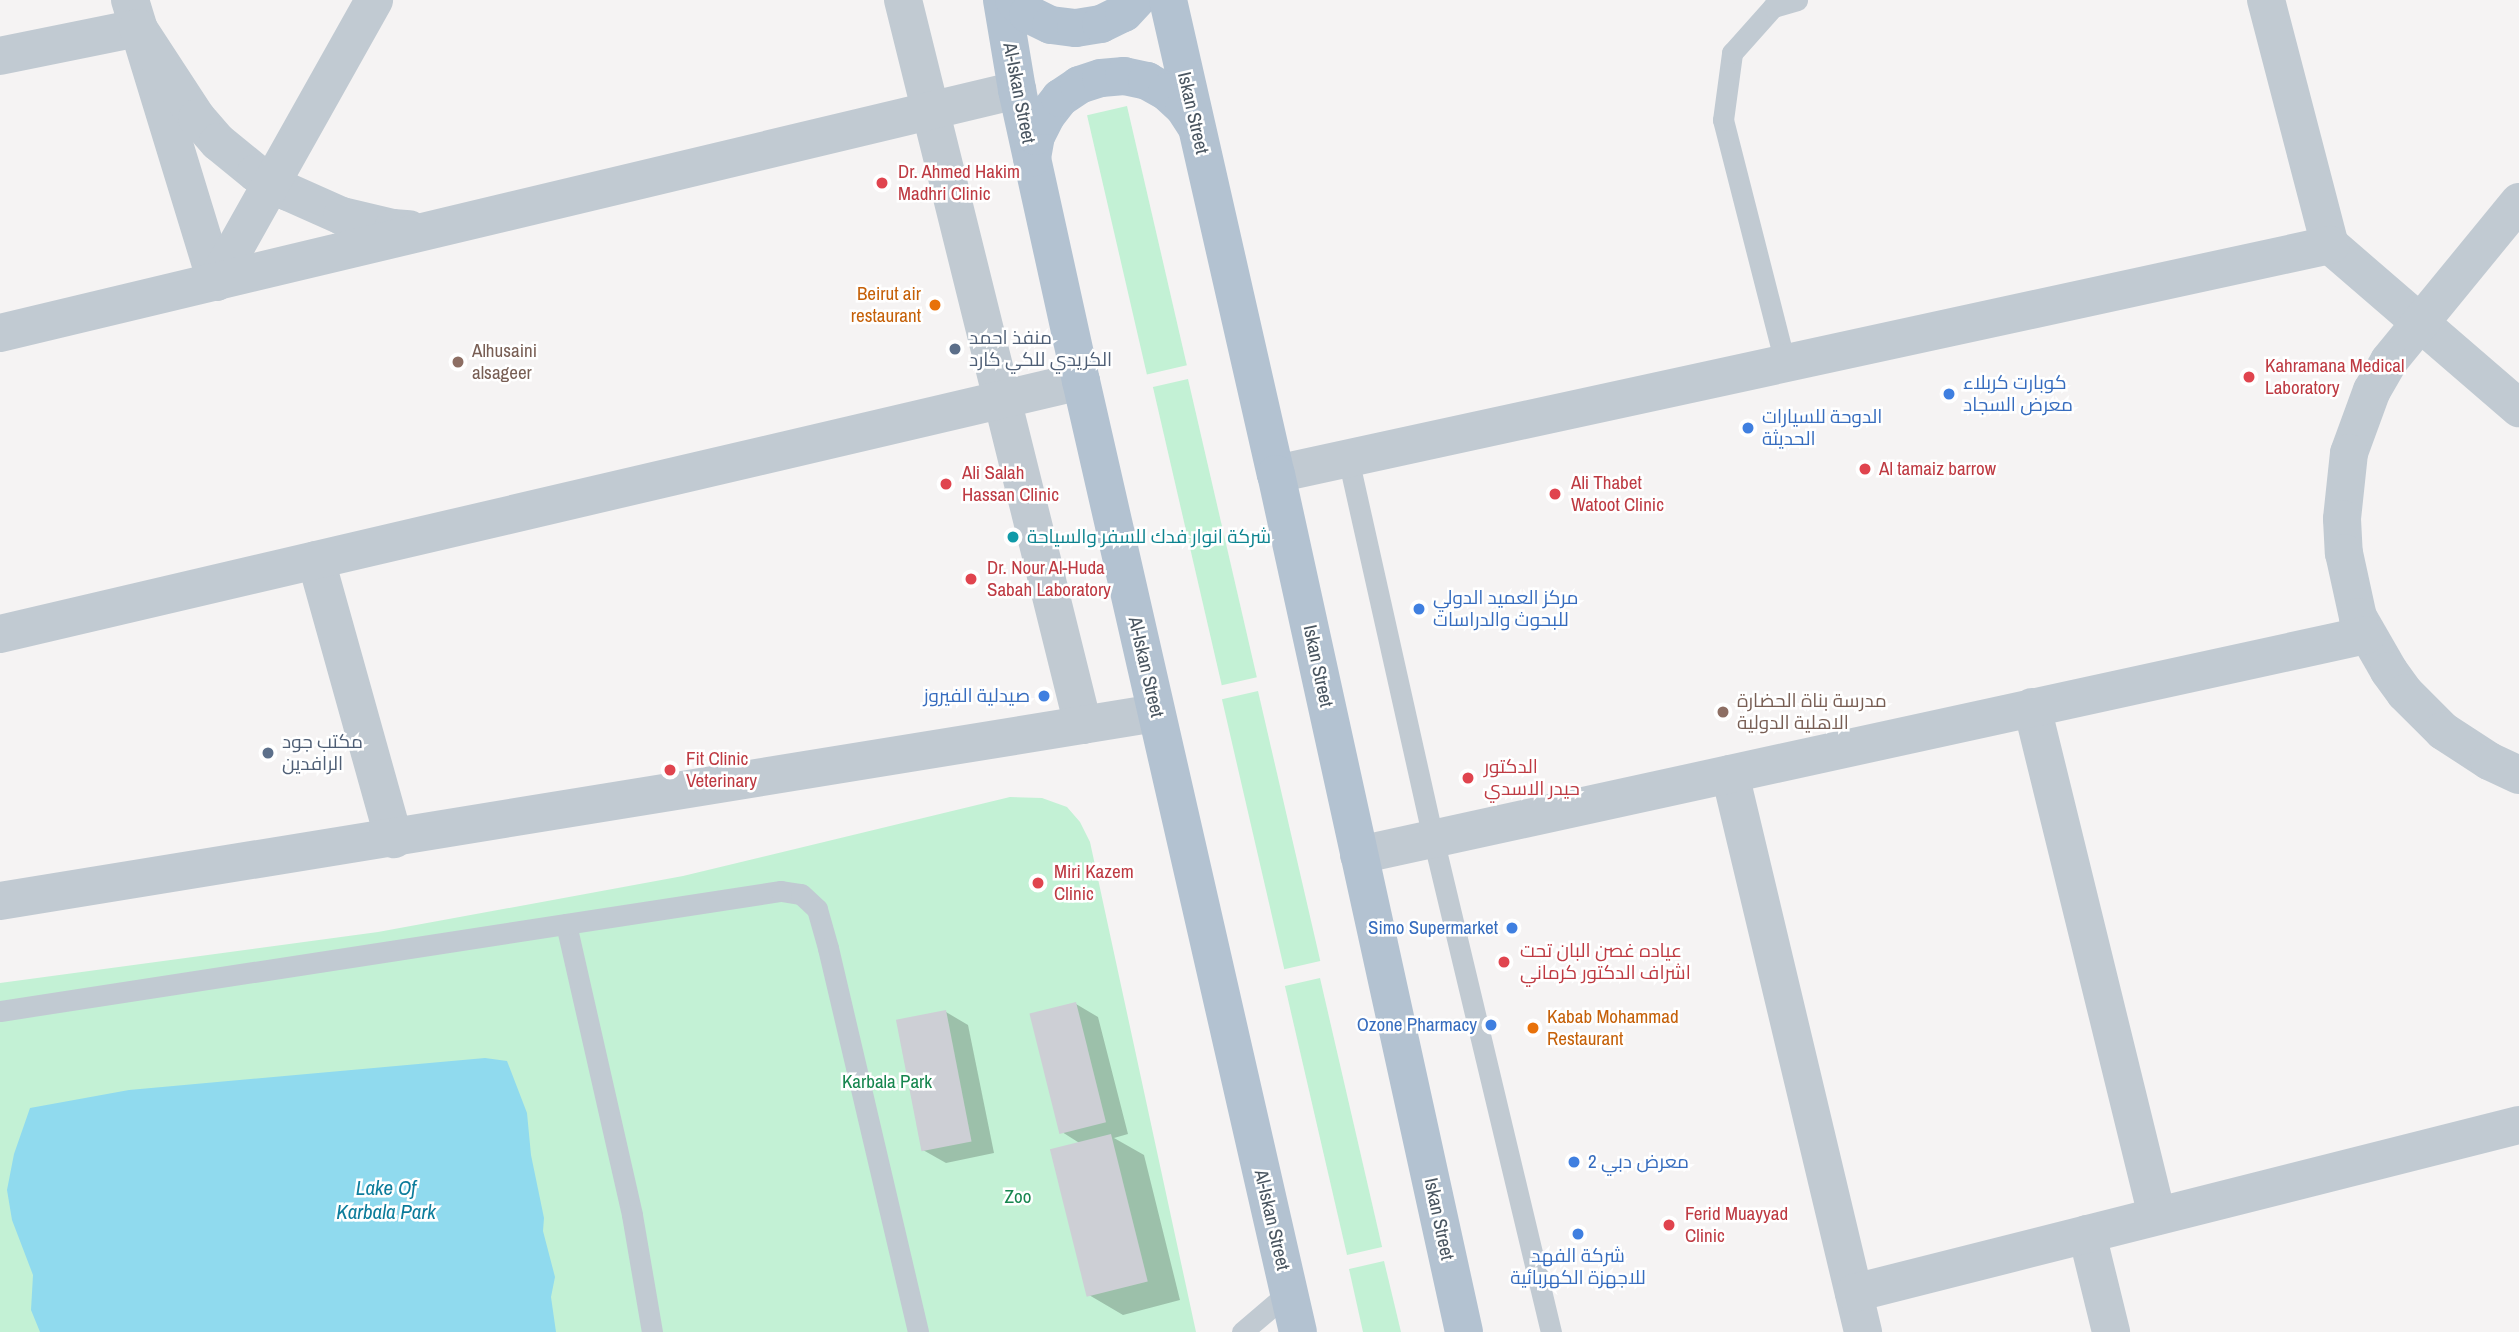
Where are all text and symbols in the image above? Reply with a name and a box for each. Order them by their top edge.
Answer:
street label: Al-Iskan Street [998,41,1040,145]
street label: Iskan Street [1173,70,1213,156]
place label: Dr. Ahmed Hakim Madhri Clinic [898,161,1021,205]
marker: Dr. Ahmed Hakim Madhri Clinic [872,173,892,193]
place label: Beirut air restaurant [851,283,921,327]
marker: Beirut air restaurant [927,297,943,313]
place label: منفذ احمد الكريدي للكي كارد [969,327,1112,371]
place label: Alhusaini alsageer [472,340,537,384]
marker: منفذ احمد الكريدي للكي كارد [947,341,963,357]
marker: Alhusaini alsageer [450,354,466,370]
place label: Kahramana Medical Laboratory [2265,355,2404,399]
marker: Kahramana Medical Laboratory [2239,367,2259,387]
place label: كوبارت كربلاء معرض السجاد [1963,372,2073,416]
marker: كوبارت كربلاء معرض السجاد [1941,386,1957,402]
place label: الدوحة للسيارات الحديثة [1762,406,1882,450]
marker: الدوحة للسيارات الحديثة [1740,420,1756,436]
place label: Al tamaiz barrow [1879,458,1996,480]
marker: Al tamaiz barrow [1857,461,1873,477]
place label: Ali Salah Hassan Clinic [962,462,1059,506]
place label: Ali Thabet Watoot Clinic [1571,472,1664,516]
marker: Ali Salah Hassan Clinic [936,474,956,494]
marker: Ali Thabet Watoot Clinic [1545,484,1565,504]
place label: شركة انوار فدك للسفر والسياحة [1027,526,1271,548]
marker: شركة انوار فدك للسفر والسياحة [1005,529,1021,545]
place label: Dr. Nour Al-Huda Sabah Laboratory [987,557,1111,601]
marker: Dr. Nour Al-Huda Sabah Laboratory [961,569,981,589]
place label: مركز العميد الدولي للبحوث والدراسات [1433,587,1578,631]
marker: مركز العميد الدولي للبحوث والدراسات [1411,601,1427,617]
street label: Al-Iskan Street [1123,615,1169,719]
street label: Iskan Street [1298,623,1338,709]
place label: صيدلية الفيروز [923,685,1030,707]
marker: صيدلية الفيروز [1036,688,1052,704]
place label: مدرسة بناة الحضارة الاهلية الدولية [1737,690,1887,734]
marker: مدرسة بناة الحضارة الاهلية الدولية [1715,704,1731,720]
place label: مكتب جود الرافدين [282,731,363,775]
marker: مكتب جود الرافدين [260,745,276,761]
place label: Fit Clinic Veterinary [686,748,757,792]
place label: الدكتور حيدر الاسدي [1484,756,1580,800]
marker: Fit Clinic Veterinary [660,760,680,780]
marker: الدكتور حيدر الاسدي [1458,768,1478,788]
place label: Miri Kazem Clinic [1054,861,1134,905]
marker: Miri Kazem Clinic [1028,873,1048,893]
place label: Simo Supermarket [1368,917,1498,939]
marker: Simo Supermarket [1504,920,1520,936]
place label: عياده غصن البان تحت اشراف الدكتور كرماني [1520,940,1691,984]
marker: عياده غصن البان تحت اشراف الدكتور كرماني [1494,952,1514,972]
place label: Kabab Mohammad Restaurant [1547,1006,1679,1050]
place label: Ozone Pharmacy [1357,1014,1477,1036]
marker: Ozone Pharmacy [1483,1017,1499,1033]
marker: Kabab Mohammad Restaurant [1525,1020,1541,1036]
park label: Karbala Park [842,1071,932,1093]
place label: معرض دبي 2 [1588,1151,1689,1173]
marker: معرض دبي 2 [1566,1154,1582,1170]
street label: Al-Iskan Street [1249,1168,1295,1272]
water label: Lake Of Karbala Park [336,1175,436,1225]
street label: Iskan Street [1419,1176,1459,1262]
park label: Zoo [1005,1186,1031,1208]
place label: Ferid Muayyad Clinic [1685,1203,1788,1247]
marker: Ferid Muayyad Clinic [1659,1215,1679,1235]
marker: شركة الفهد للاجهزة الكهربائية [1570,1226,1586,1242]
place label: شركة الفهد للاجهزة الكهربائية [1510,1245,1646,1289]

